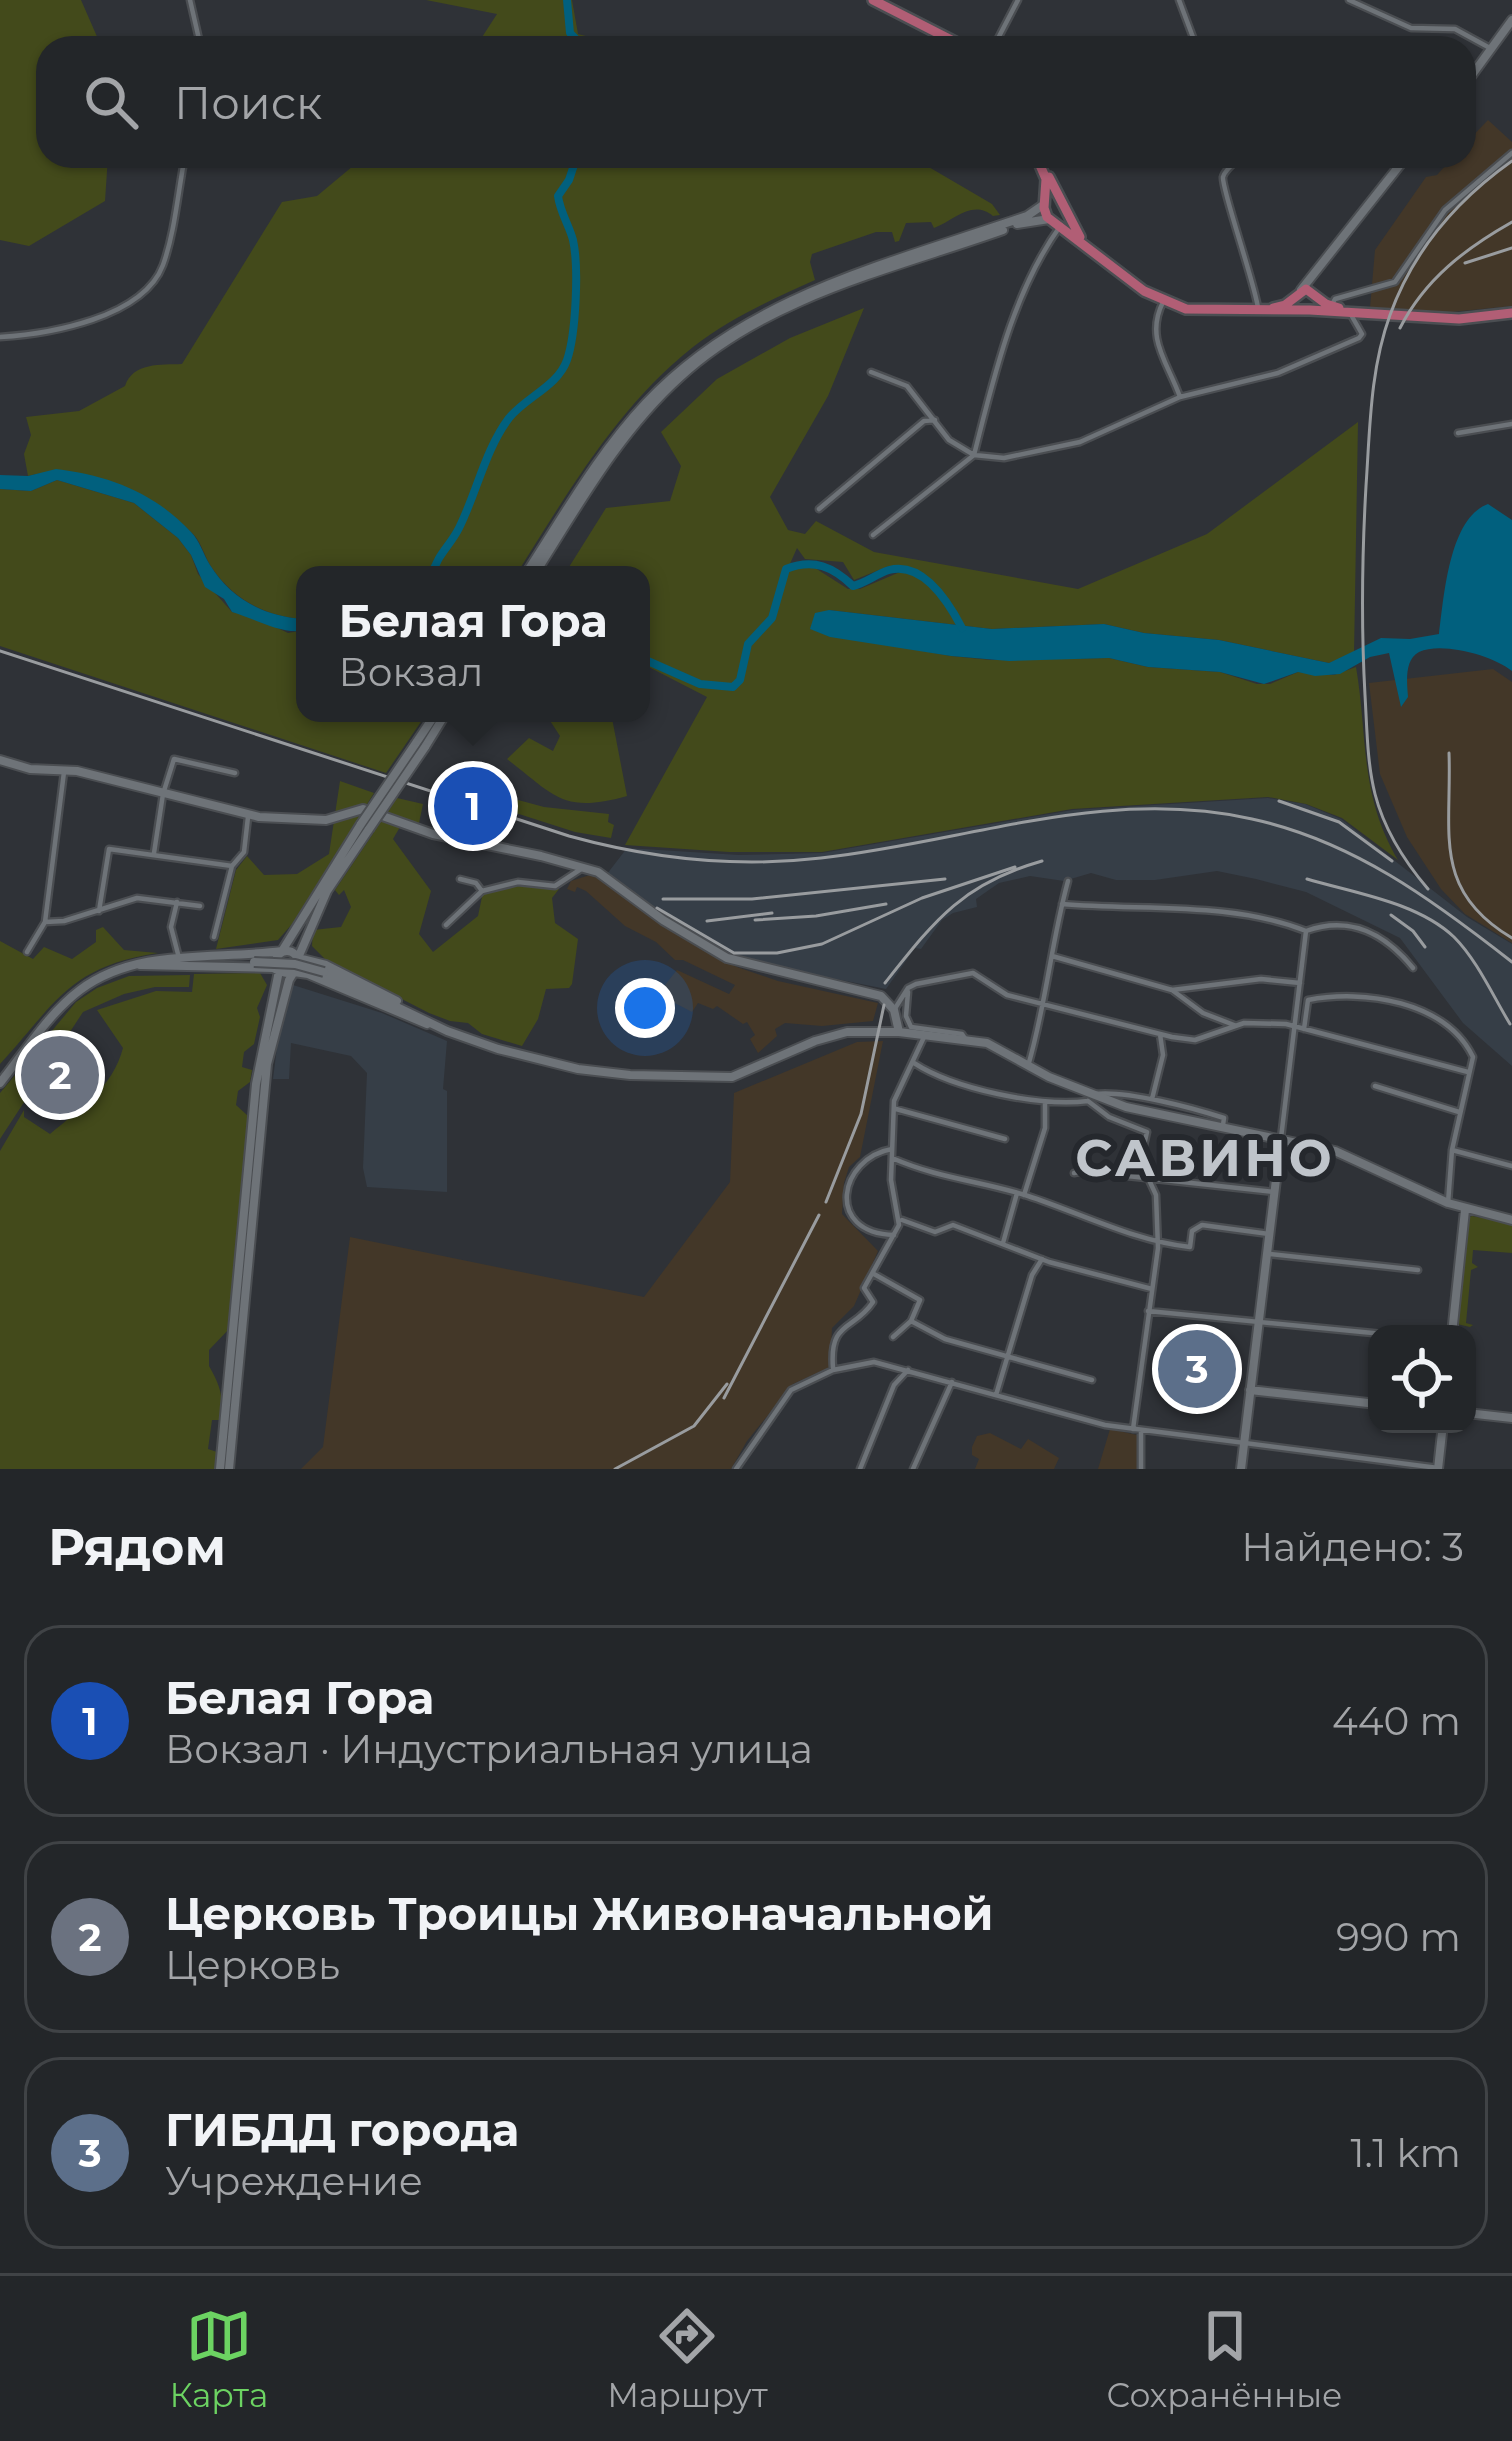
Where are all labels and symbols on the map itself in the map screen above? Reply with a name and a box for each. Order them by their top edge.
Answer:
pin: 1 [434,761,512,851]
your location [615,978,675,1038]
pin: 2 [21,1030,99,1120]
district label: САВИНО [1075,1127,1335,1189]
pin: 3 [1158,1324,1236,1414]

